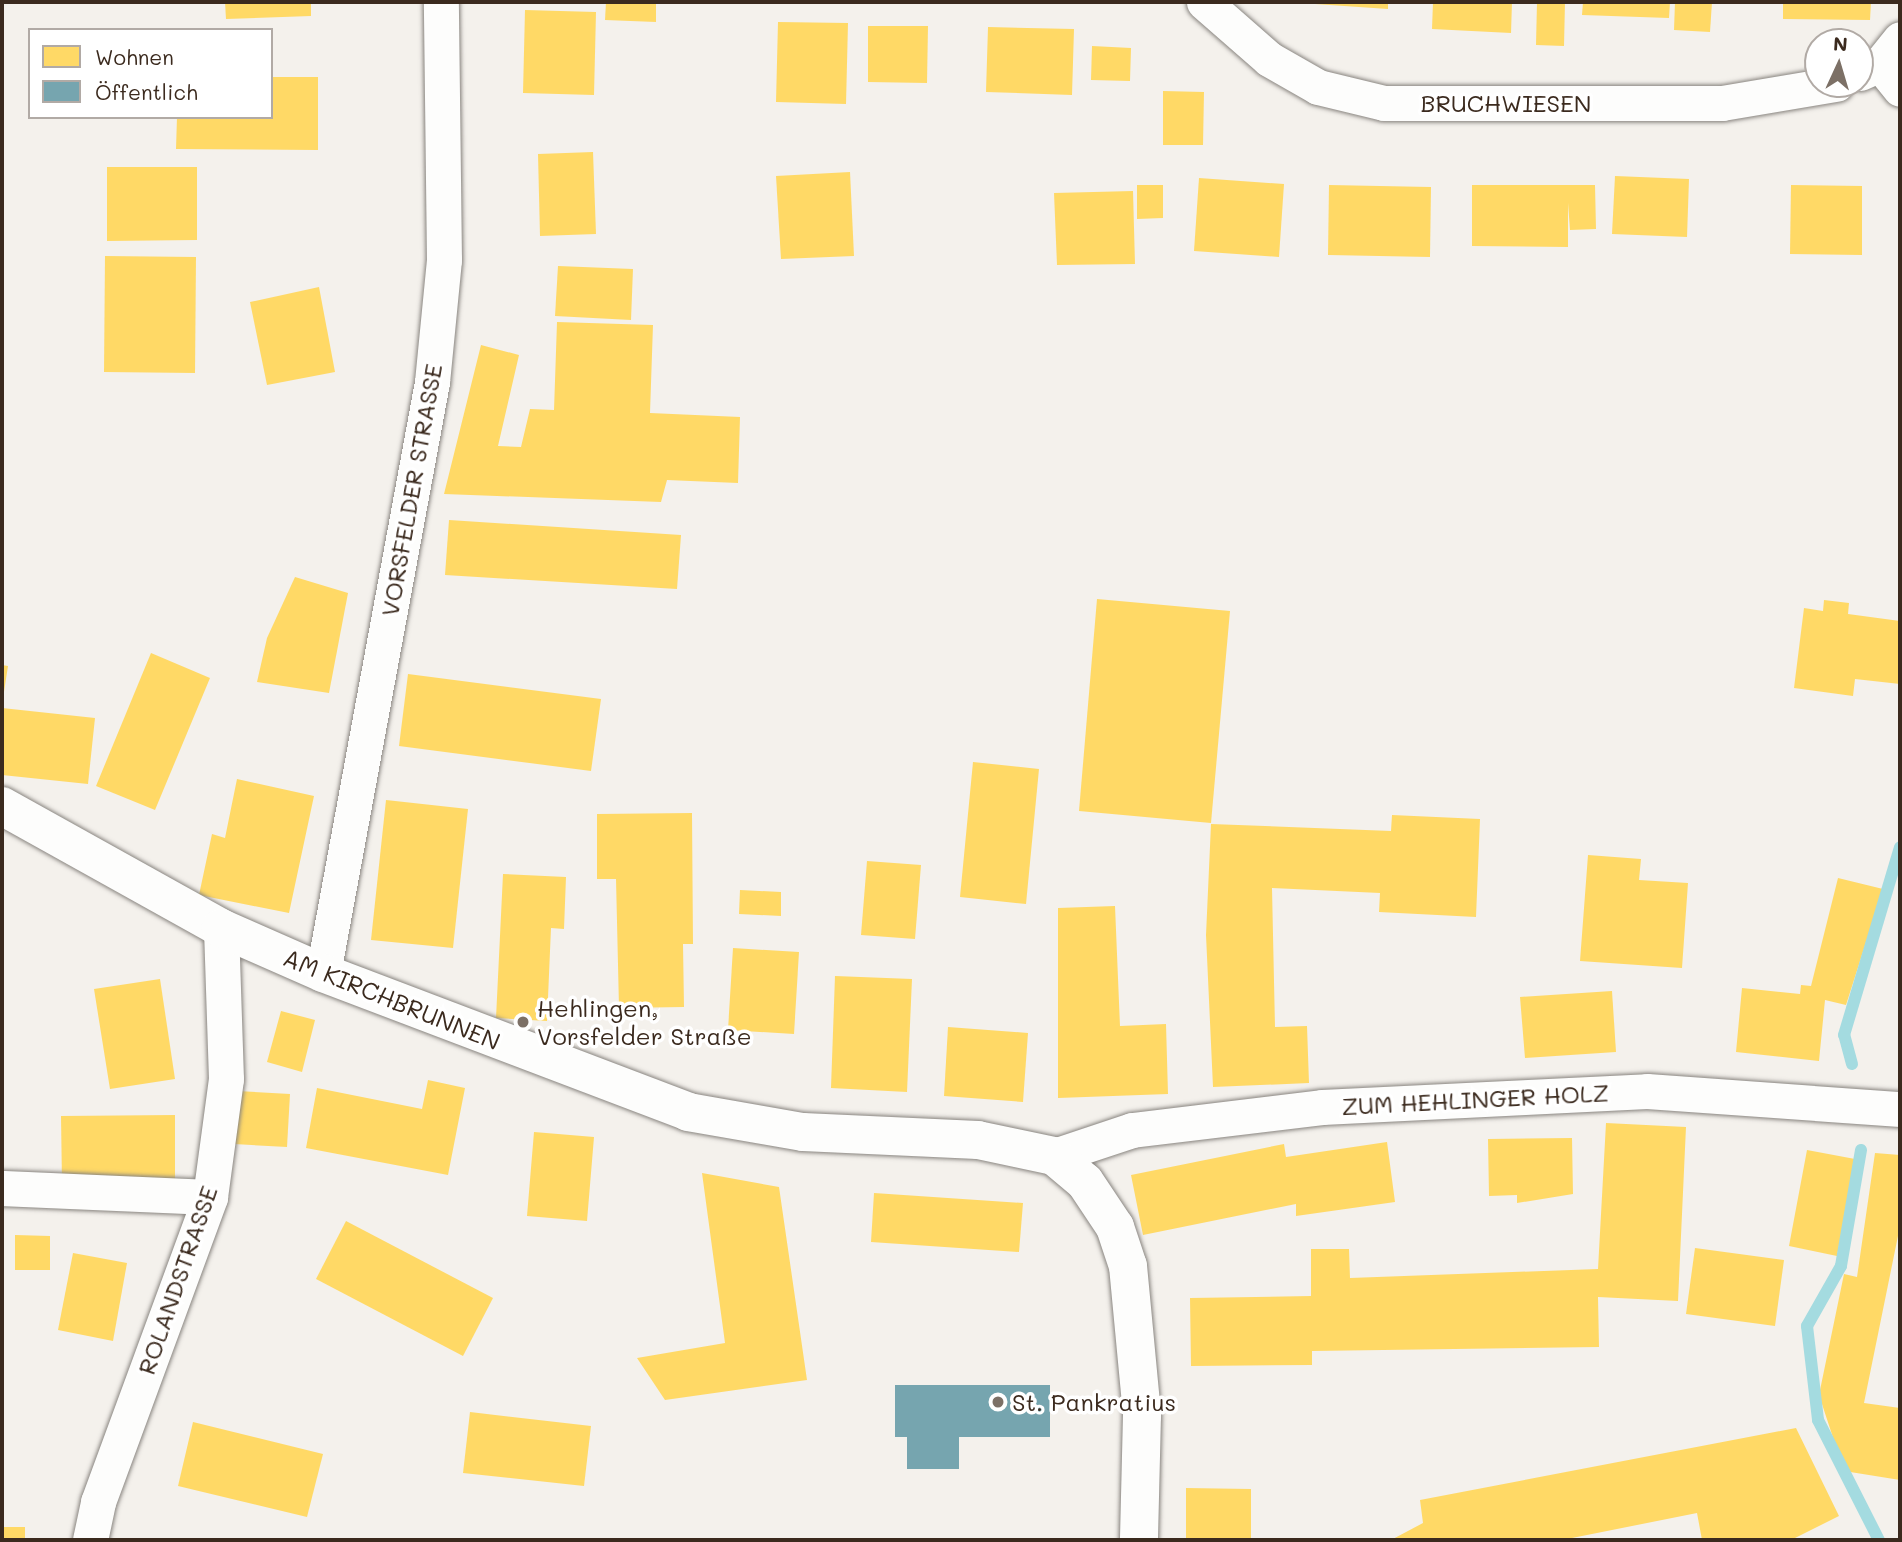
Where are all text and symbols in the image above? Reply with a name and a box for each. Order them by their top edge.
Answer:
legend [28,28,273,119]
north arrow [1804,28,1874,98]
text: N [1832,31,1848,57]
text: Wohnen [95,43,174,70]
text: Öffentlich [95,78,198,105]
street label: BRUCHWIESEN [1421,89,1591,117]
street label: VORSFELDER STRASSE [375,361,447,619]
street label: AM KIRCHBRUNNEN [279,942,505,1056]
place label: Hehlingen, Vorsfelder Straße [537,994,752,1050]
marker: Hehlingen, Vorsfelder Straße [515,1014,531,1030]
street label: ZUM HEHLINGER HOLZ [1341,1078,1609,1120]
street label: ROLANDSTRASSE [131,1182,223,1378]
place label: St. Pankratius [1012,1388,1176,1416]
marker: St. Pankratius [990,1394,1006,1410]

